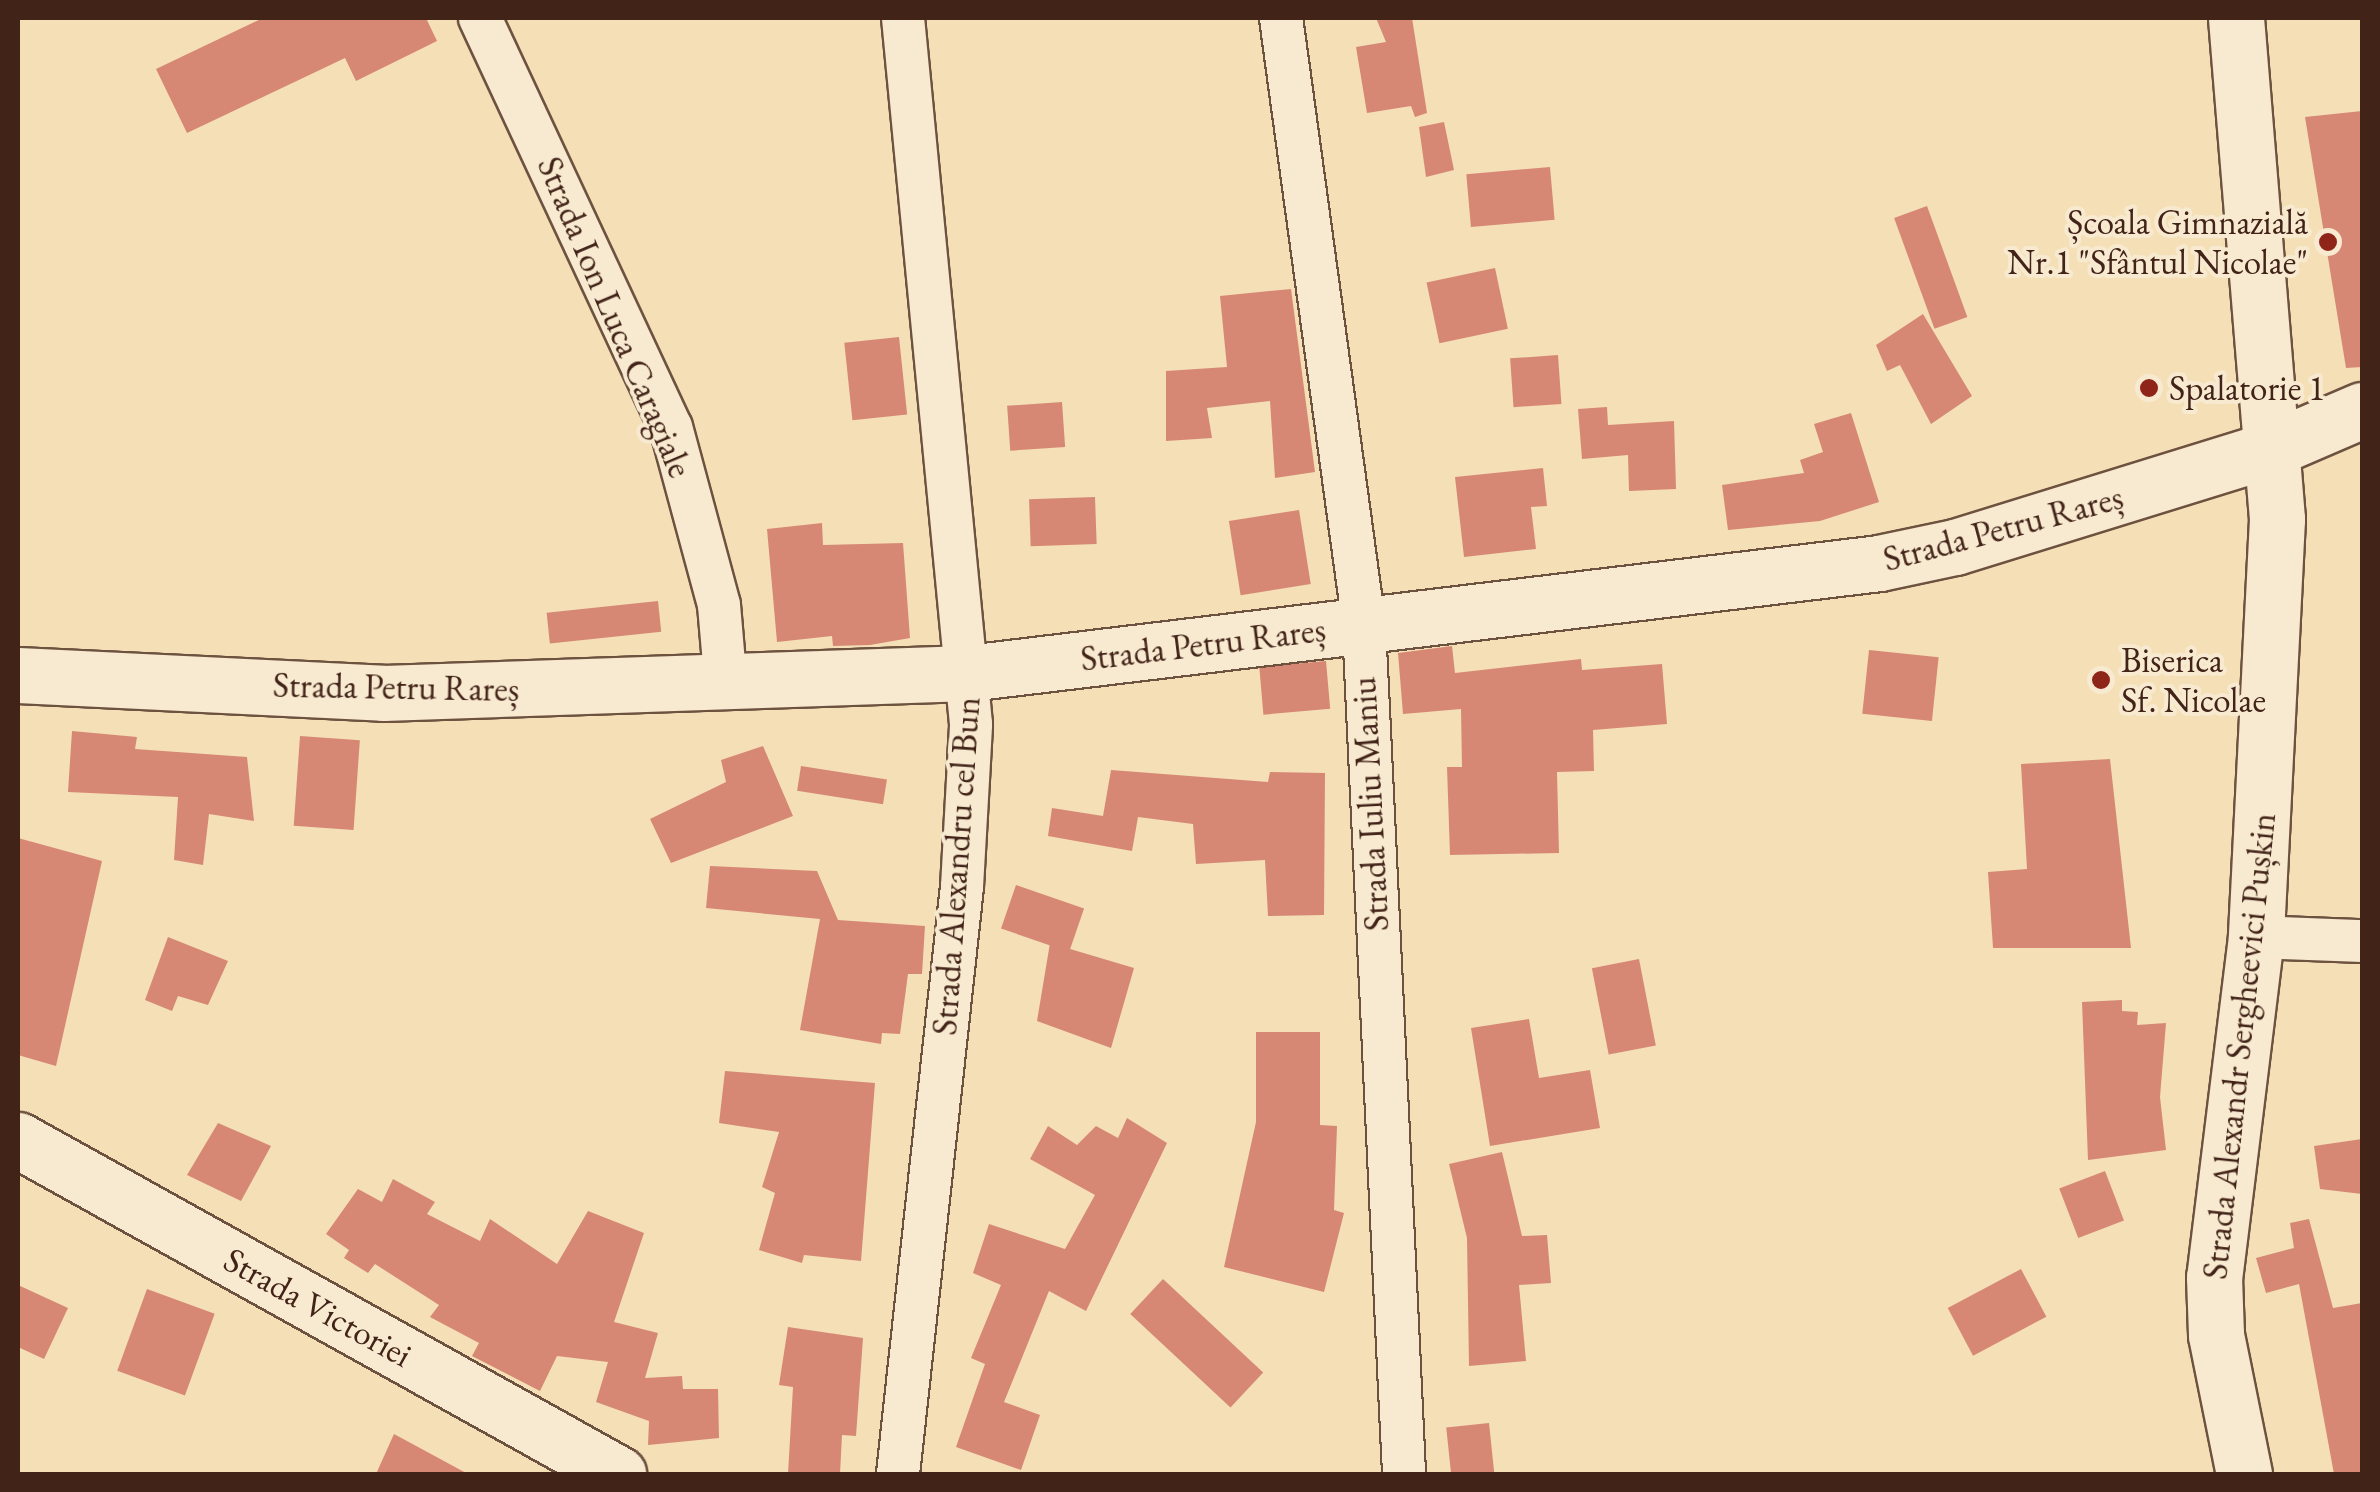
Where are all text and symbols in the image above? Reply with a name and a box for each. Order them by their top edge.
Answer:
street label: Strada Ion Luca Caragiale [528,150,702,484]
place label: Școala Gimnazială Nr.1 "Sfântul Nicolae" [2007,201,2308,283]
marker: Școala Gimnazială Nr.1 "Sfântul Nicolae" [2317,231,2339,253]
place label: Spalatorie 1 [2169,367,2325,409]
marker: Spalatorie 1 [2138,377,2160,399]
street label: Strada Petru Rareș [1879,476,2127,580]
street label: Strada Petru Rareș [1078,608,1328,680]
place label: Biserica Sf. Nicolae [2121,639,2266,721]
street label: Strada Petru Rareș [272,664,520,710]
marker: Biserica Sf. Nicolae [2090,669,2112,691]
street label: Strada Iuliu Maniu [1342,676,1398,932]
street label: Strada Alexandru cel Bun [923,695,989,1037]
street label: Strada Alexandr Sergheevici Pușkin [2194,811,2284,1281]
street label: Strada Victoriei [217,1238,419,1376]

